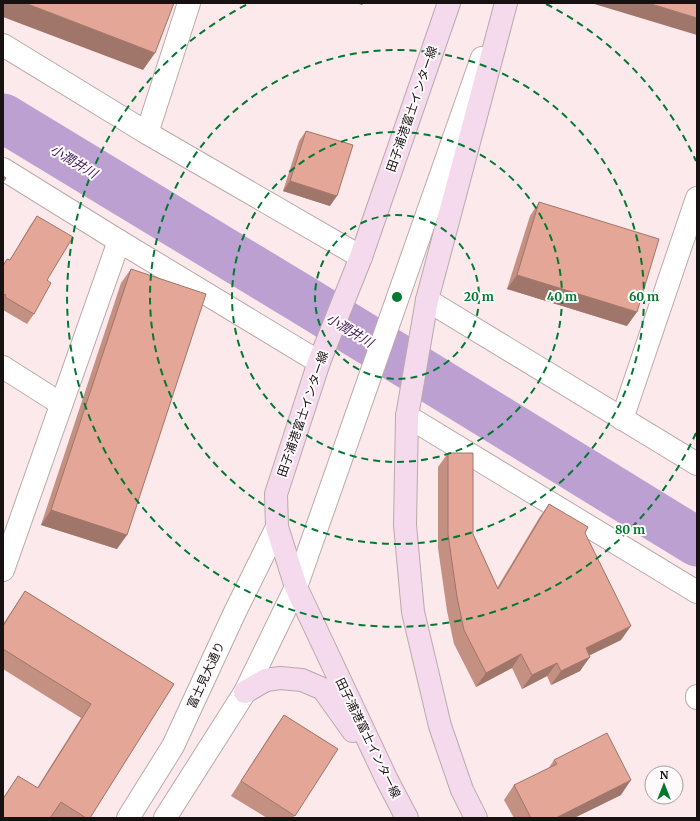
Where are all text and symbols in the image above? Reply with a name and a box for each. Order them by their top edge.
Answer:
street label: 田子浦港富士インター線 [383,44,440,174]
water label: 小潤井川 [47,141,102,183]
text: 20 m [464,289,494,304]
text: 40 m [547,289,577,304]
text: 60 m [629,289,659,304]
centre of rings [390,290,404,304]
water label: 小潤井川 [323,310,378,352]
street label: 田子浦港富士インター線 [274,349,331,479]
text: 80 m [615,522,645,537]
street label: 富士見大通り [184,639,228,711]
street label: 田子浦港富士インター線 [333,675,404,800]
north arrow [644,765,684,805]
text: N [660,768,669,782]

